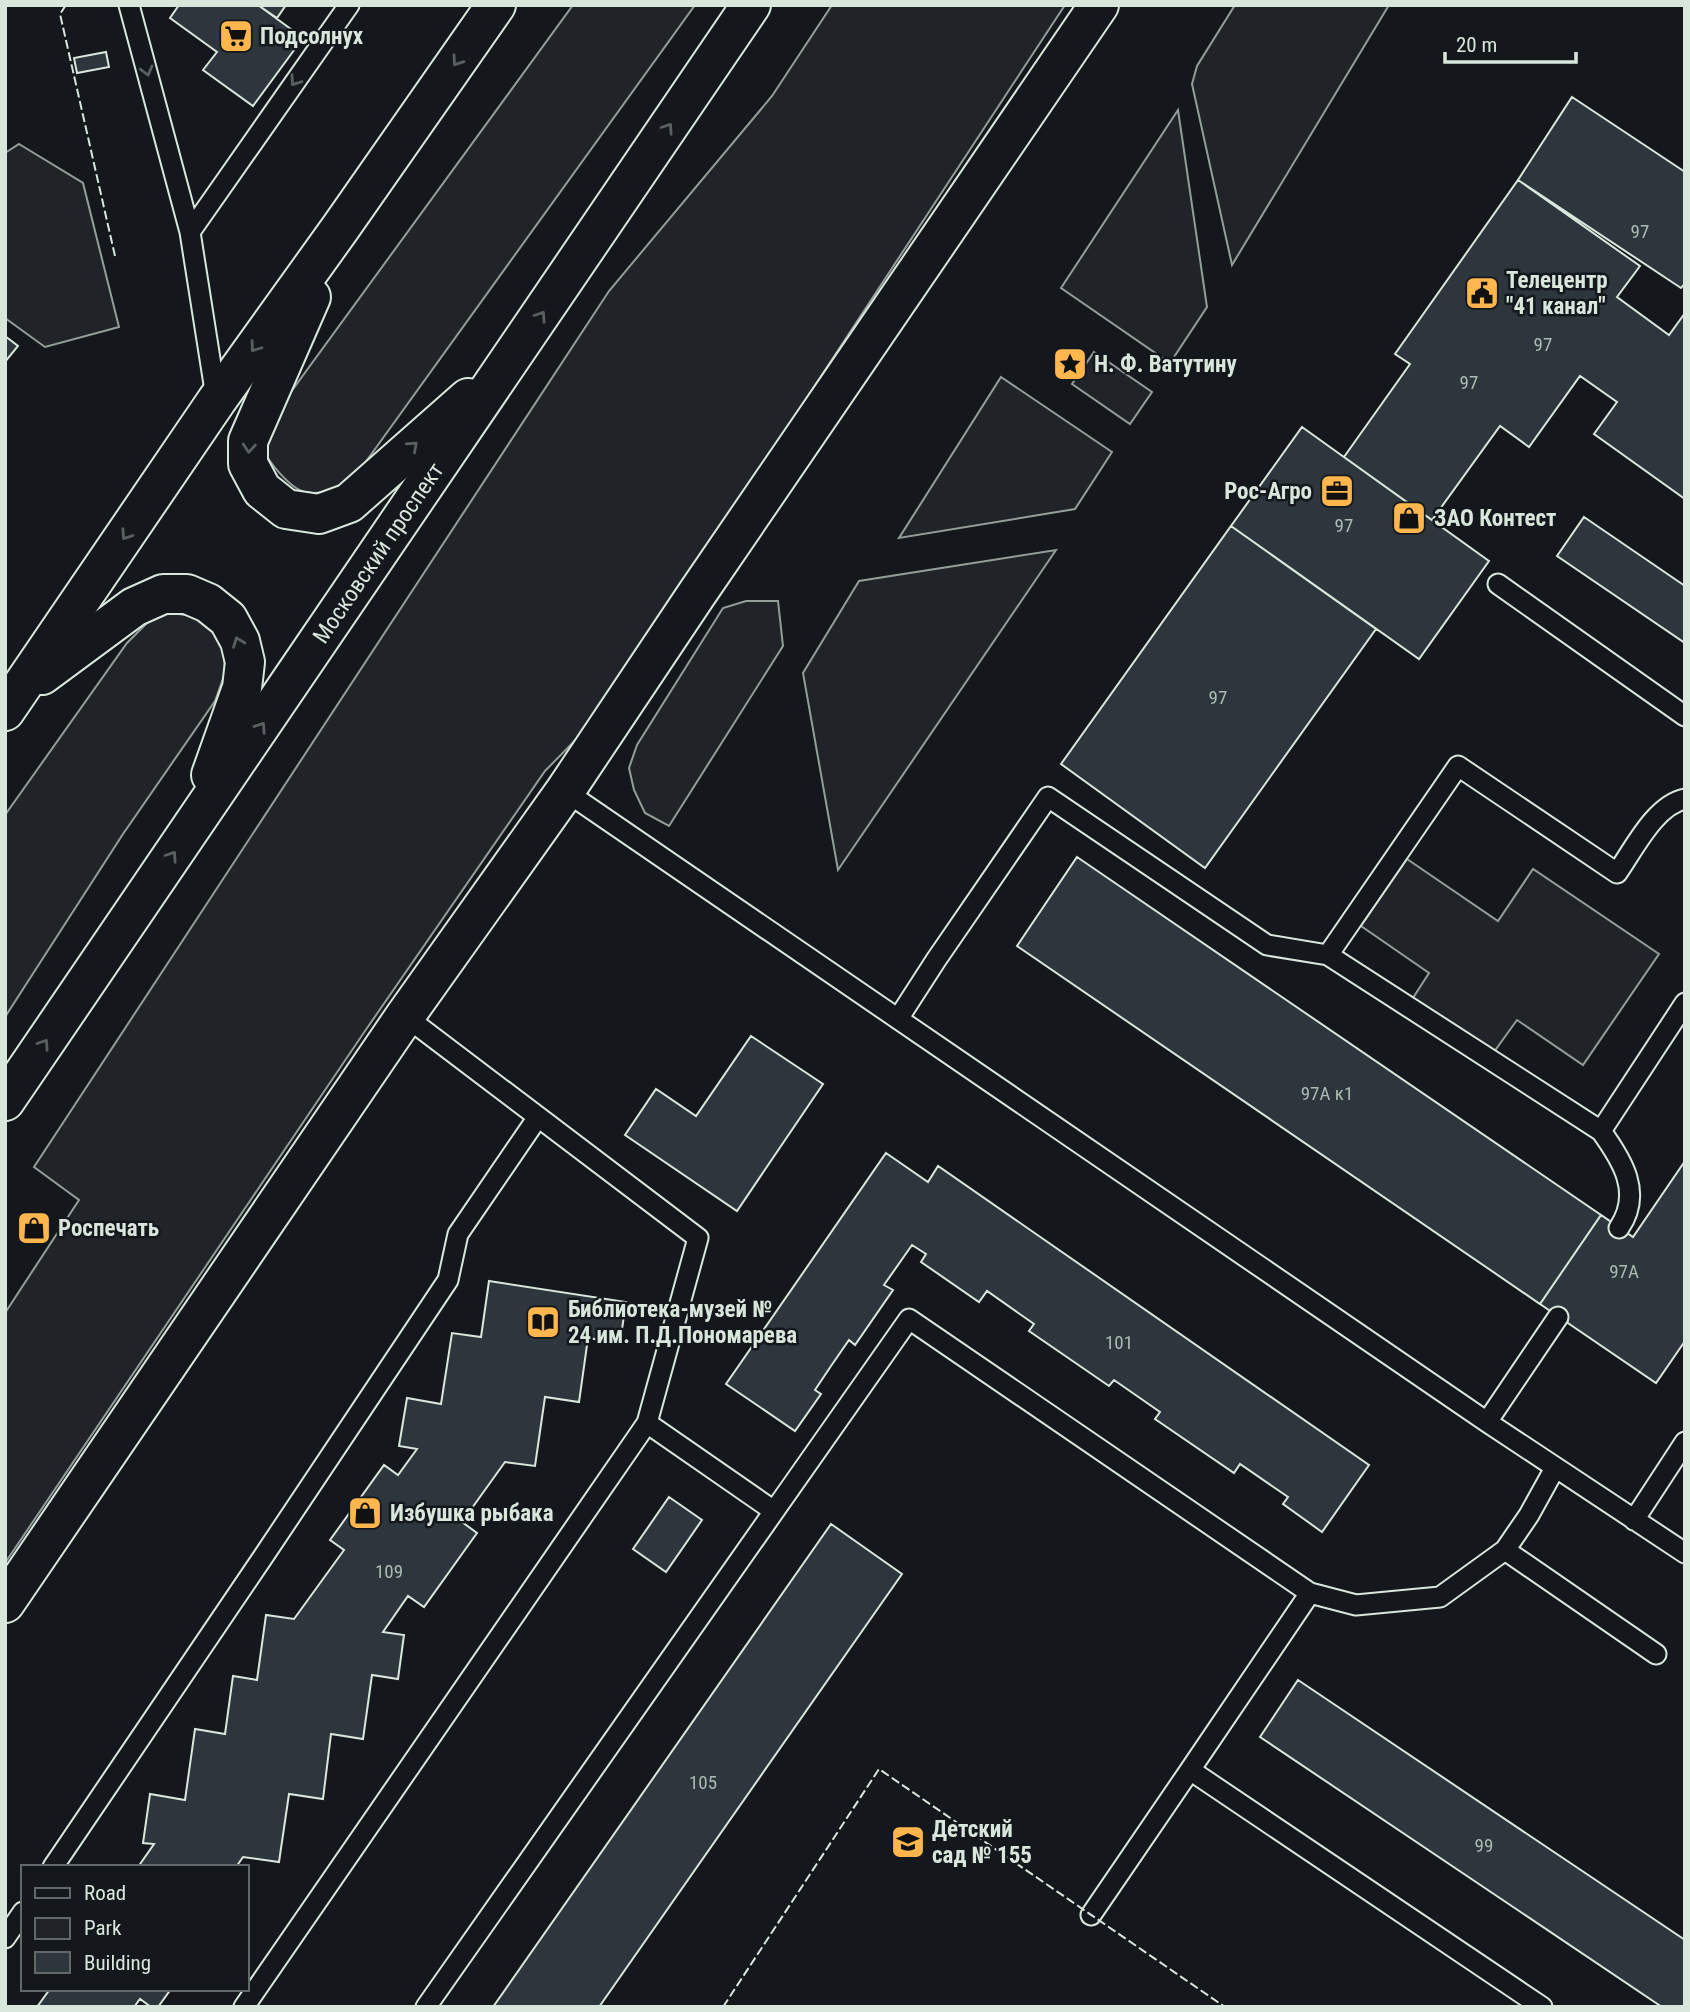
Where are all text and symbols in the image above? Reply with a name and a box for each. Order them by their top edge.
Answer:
supermarket icon: Подсолнух [217,17,255,55]
scale bar [1445,21,1576,65]
place label: Подсолнух [260,23,364,50]
text: 20 m [1456,33,1497,57]
one-way arrow [452,53,465,66]
one-way arrow [139,65,153,77]
one-way arrow [291,73,303,86]
one-way arrow [660,123,672,136]
house number: 97 [1631,220,1649,243]
place label: Телецентр "41 канал" [1506,267,1608,320]
public building icon: Телецентр "41 канал" [1463,274,1501,312]
one-way arrow [533,311,545,324]
house number: 97 [1534,333,1552,356]
one-way arrow [251,339,263,352]
place icon: Н. Ф. Ватутину [1051,345,1089,383]
place label: Н. Ф. Ватутину [1094,351,1237,378]
house number: 97 [1460,371,1478,394]
one-way arrow [242,442,257,454]
one-way arrow [405,442,418,454]
street label: Московский проспект [307,457,449,648]
office icon: Рос-Агро [1318,472,1356,510]
place label: Рос-Агро [1224,478,1312,505]
shop icon: ЗАО Контест [1390,499,1428,537]
place label: ЗАО Контест [1434,505,1556,532]
house number: 97 [1335,514,1353,537]
one-way arrow [121,527,134,540]
one-way arrow [233,637,247,649]
house number: 97 [1209,686,1227,709]
one-way arrow [252,722,265,735]
one-way arrow [164,851,176,864]
one-way arrow [36,1039,48,1052]
house number: 97А к1 [1301,1082,1353,1105]
shop icon: Роспечать [15,1209,53,1247]
place label: Роспечать [58,1215,159,1242]
house number: 97А [1609,1260,1639,1283]
place label: Библиотека-музей № 24 им. П.Д.Пономарева [568,1296,797,1349]
library icon: Библиотека-музей № 24 им. П.Д.Пономарева [524,1303,562,1341]
house number: 101 [1105,1331,1133,1354]
shop icon: Избушка рыбака [346,1494,384,1532]
place label: Избушка рыбака [390,1500,554,1527]
house number: 109 [375,1560,403,1583]
house number: 105 [689,1771,717,1794]
place label: Детский сад № 155 [932,1816,1032,1869]
school or university icon: Детский сад № 155 [889,1823,927,1861]
house number: 99 [1475,1834,1493,1857]
legend [21,1865,248,1991]
text: Road [84,1881,126,1905]
text: Park [84,1916,122,1940]
text: Building [84,1951,151,1975]

